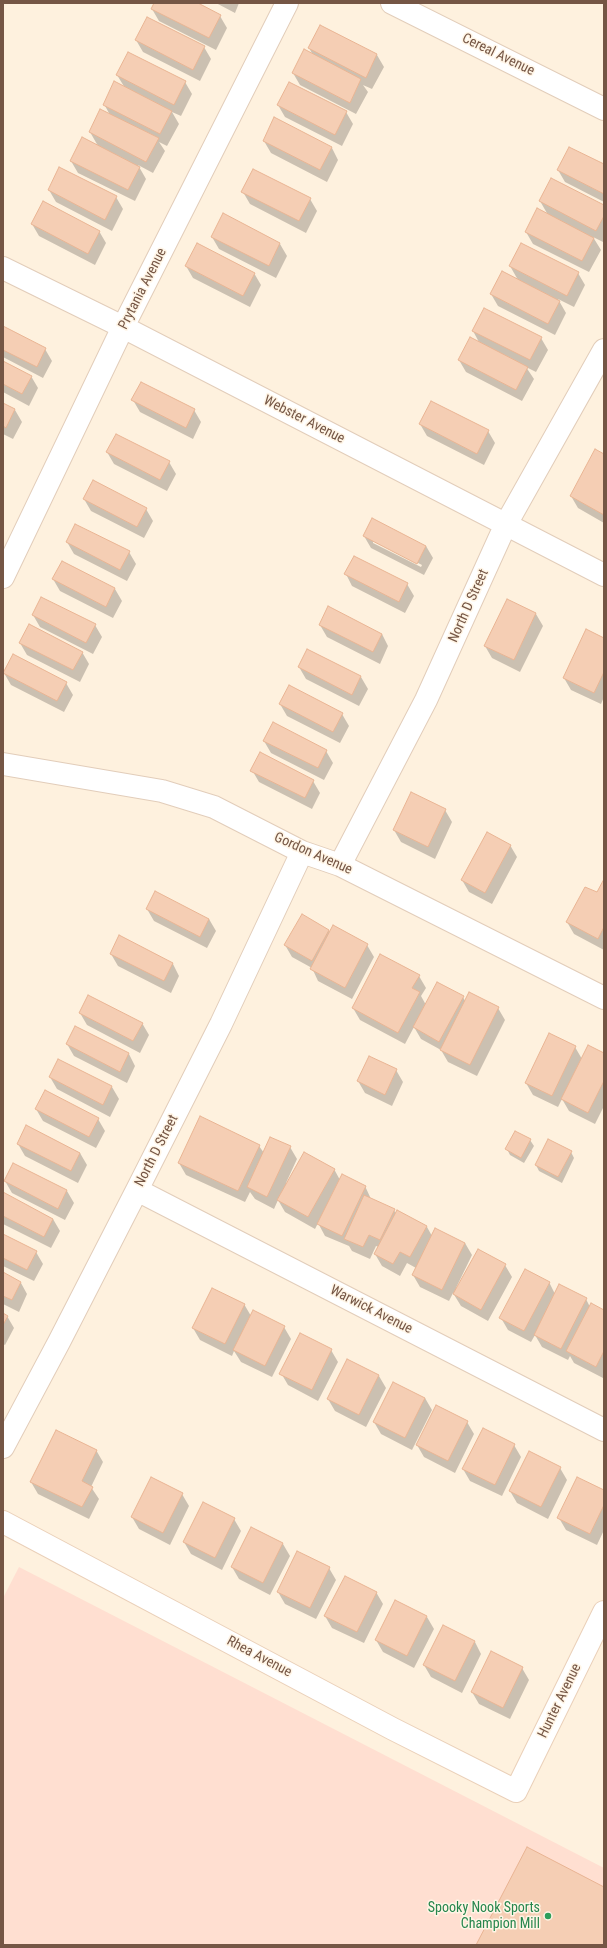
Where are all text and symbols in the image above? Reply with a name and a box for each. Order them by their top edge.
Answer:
street label: Cereal Avenue [459,30,537,80]
street label: Prytania Avenue [115,246,171,332]
street label: Webster Avenue [261,392,347,448]
street label: North D Street [445,567,493,645]
street label: Gordon Avenue [271,829,355,879]
street label: North D Street [132,1112,182,1190]
street label: Warwick Avenue [327,1282,415,1338]
street label: Rhea Avenue [224,1633,294,1681]
street label: Hunter Avenue [535,1661,585,1741]
place label: Spooky Nook Sports Champion Mill [428,1900,540,1932]
marker: Spooky Nook Sports Champion Mill [543,1911,553,1921]

